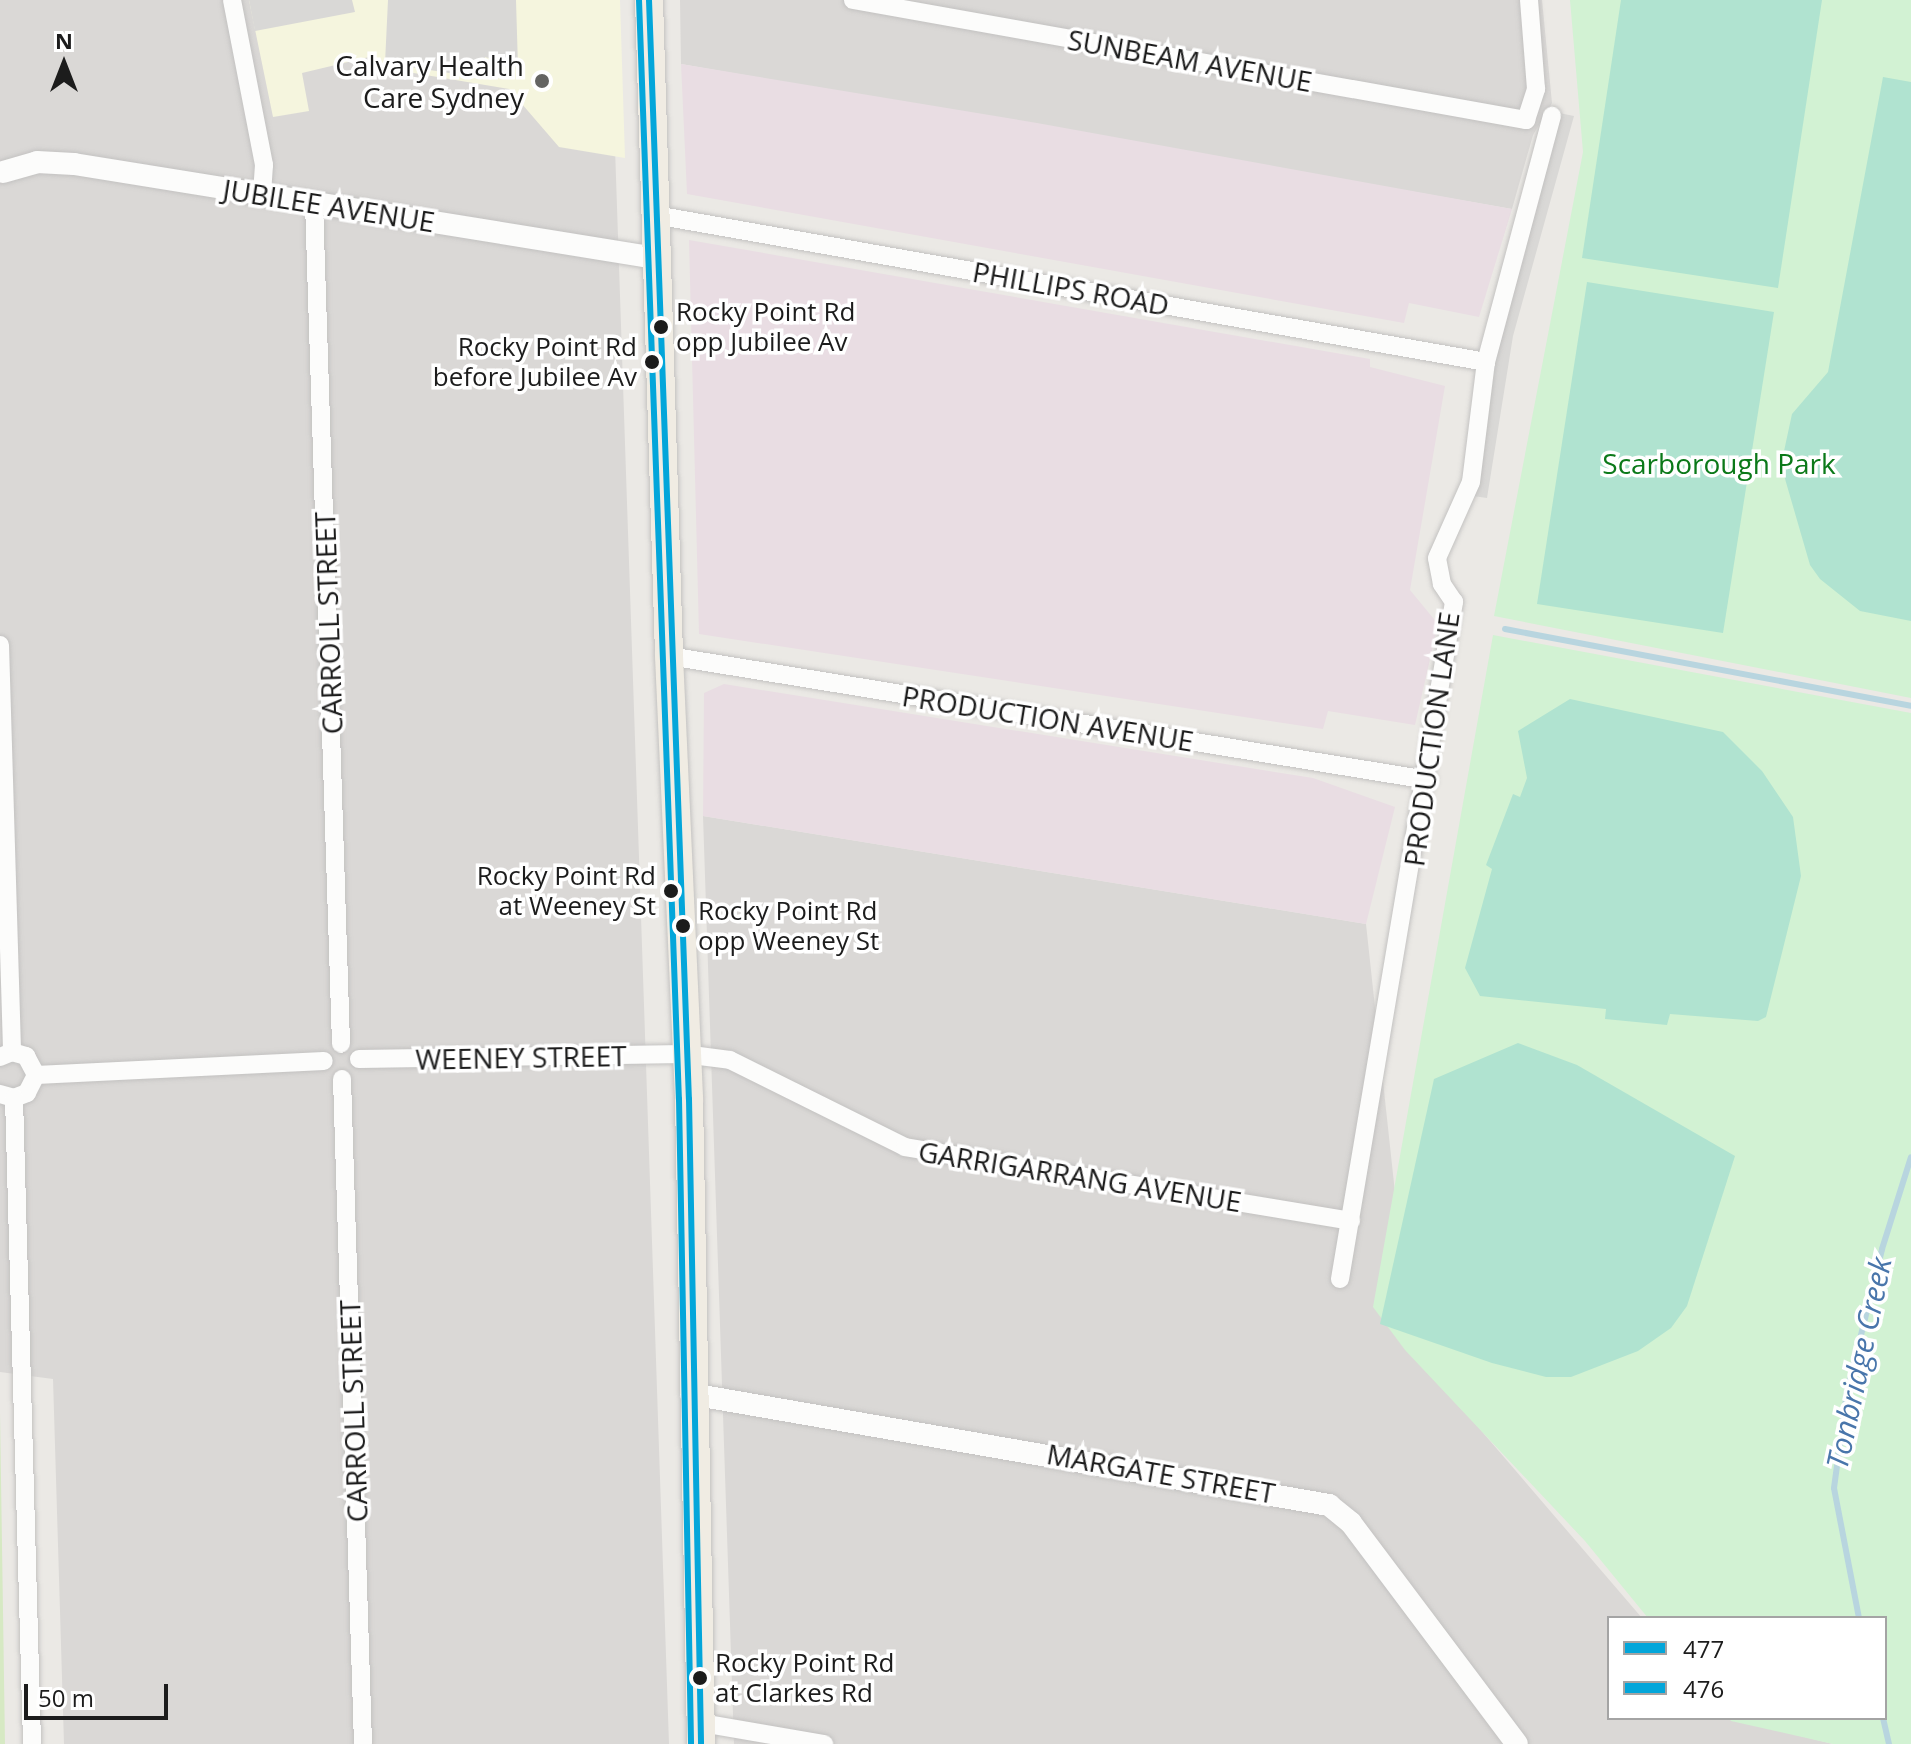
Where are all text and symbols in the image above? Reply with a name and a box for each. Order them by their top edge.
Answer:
street label: SUNBEAM AVENUE [1065,22,1315,98]
north arrow [24,24,104,104]
text: N [55,25,73,55]
place label: Calvary Health Care Sydney [335,48,524,114]
marker: Calvary Health Care Sydney [531,70,553,92]
street label: JUBILEE AVENUE [221,172,437,238]
street label: PHILLIPS ROAD [970,254,1172,322]
place label: Rocky Point Rd opp Jubilee Av [676,296,855,358]
marker: Rocky Point Rd opp Jubilee Av [653,319,669,335]
place label: Rocky Point Rd before Jubilee Av [433,331,637,392]
marker: Rocky Point Rd before Jubilee Av [644,354,660,370]
park label: Scarborough Park [1602,446,1836,480]
street label: CARROLL STREET [307,511,349,735]
street label: PRODUCTION LANE [1397,610,1465,868]
street label: PRODUCTION AVENUE [900,678,1196,758]
place label: Rocky Point Rd at Weeney St [477,860,656,922]
marker: Rocky Point Rd at Weeney St [663,883,679,899]
place label: Rocky Point Rd opp Weeney St [698,895,879,956]
marker: Rocky Point Rd opp Weeney St [675,918,691,934]
street label: WEENEY STREET [415,1038,627,1076]
street label: GARRIGARRANG AVENUE [916,1134,1244,1218]
water label: Tonbridge Creek [1819,1254,1899,1472]
street label: CARROLL STREET [332,1299,374,1523]
street label: MARGATE STREET [1044,1436,1278,1510]
legend [1607,1616,1887,1720]
text: 477 [1683,1632,1724,1665]
place label: Rocky Point Rd at Clarkes Rd [715,1647,894,1708]
scale bar [28,1668,172,1718]
marker: Rocky Point Rd at Clarkes Rd [692,1670,708,1686]
text: 476 [1683,1672,1724,1705]
text: 50 m [38,1681,94,1714]

